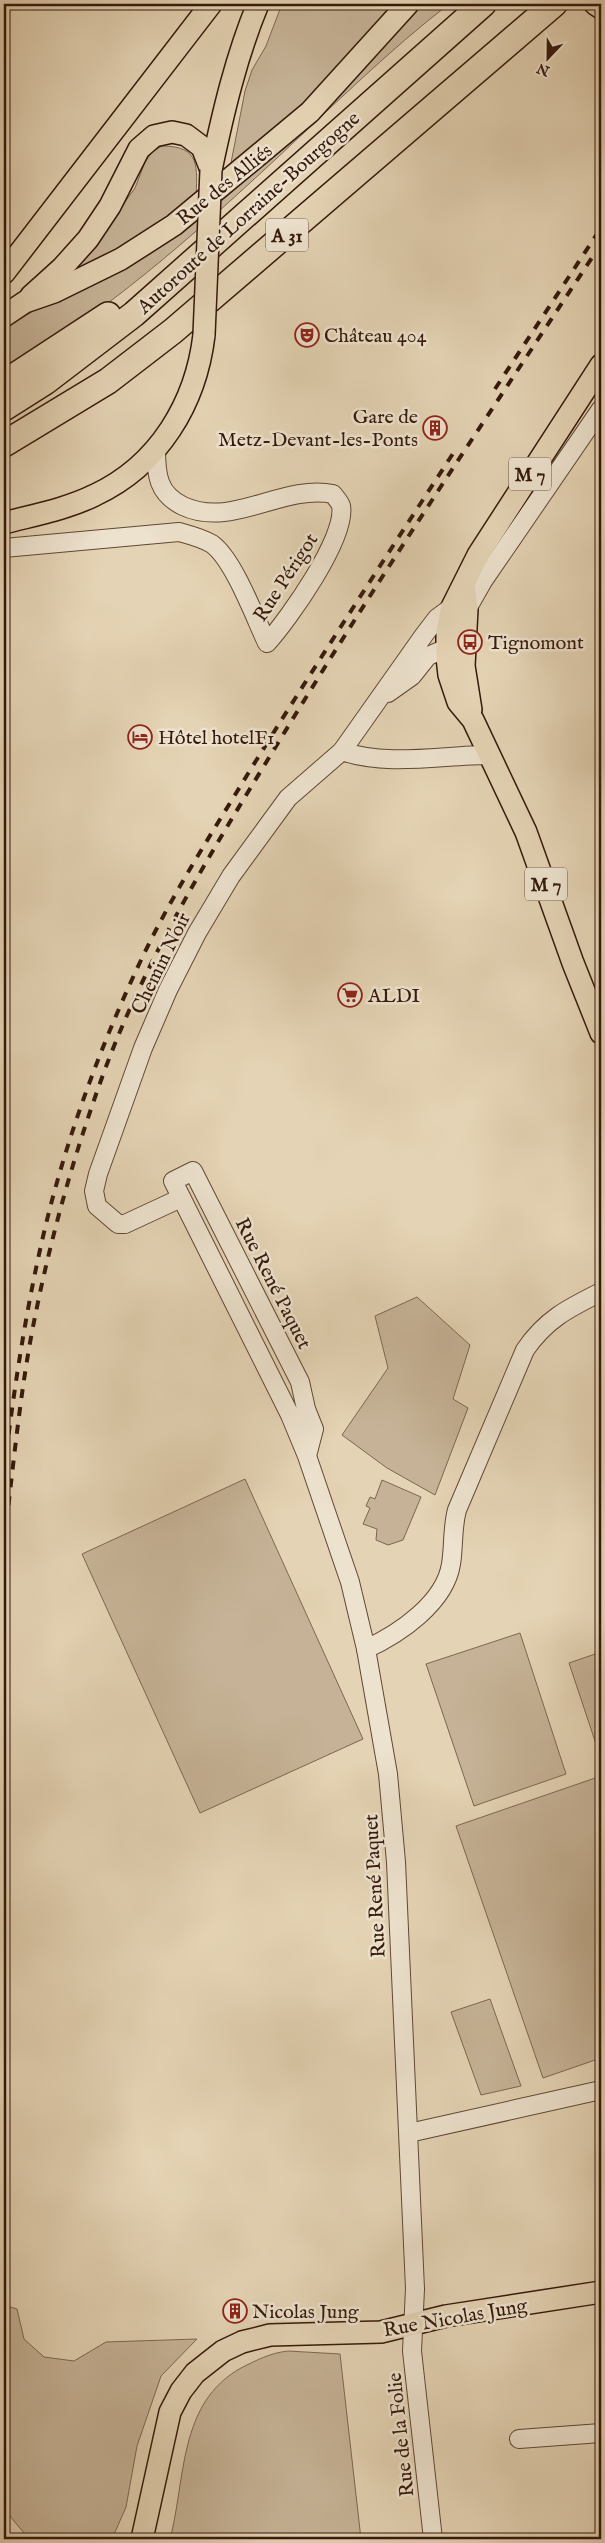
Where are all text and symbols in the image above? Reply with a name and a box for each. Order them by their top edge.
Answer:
north arrow [522,32,572,82]
text: N [535,59,553,80]
street label: Autoroute de Lorraine-Bourgogne [132,106,366,321]
street label: Rue des Alliés [172,139,278,231]
road number: A 31 [266,218,308,252]
theatre icon: Château 404 [294,322,320,348]
place label: Château 404 [324,324,427,349]
place label: Gare de Metz-Devant-les-Ponts [218,405,418,453]
building icon: Gare de Metz-Devant-les-Ponts [422,415,448,441]
road number: M 7 [509,458,551,490]
street label: Rue Périgot [248,529,324,627]
bus stop icon: Tignomont [457,629,483,655]
place label: Tignomont [488,631,584,656]
hotel icon: Hôtel hotelF1 [127,724,153,750]
place label: Hôtel hotelF1 [158,726,275,751]
road number: M 7 [525,868,567,901]
street label: Chemin Noir [126,908,197,1019]
supermarket icon: ALDI [337,982,363,1008]
place label: ALDI [367,984,421,1009]
street label: Rue René Paquet [229,1214,317,1354]
street label: Rue René Paquet [359,1813,392,1958]
street label: Rue Nicolas Jung [381,2293,530,2343]
building icon: Nicolas Jung [222,2298,248,2324]
place label: Nicolas Jung [252,2300,360,2325]
street label: Rue de la Folie [383,2371,420,2498]

